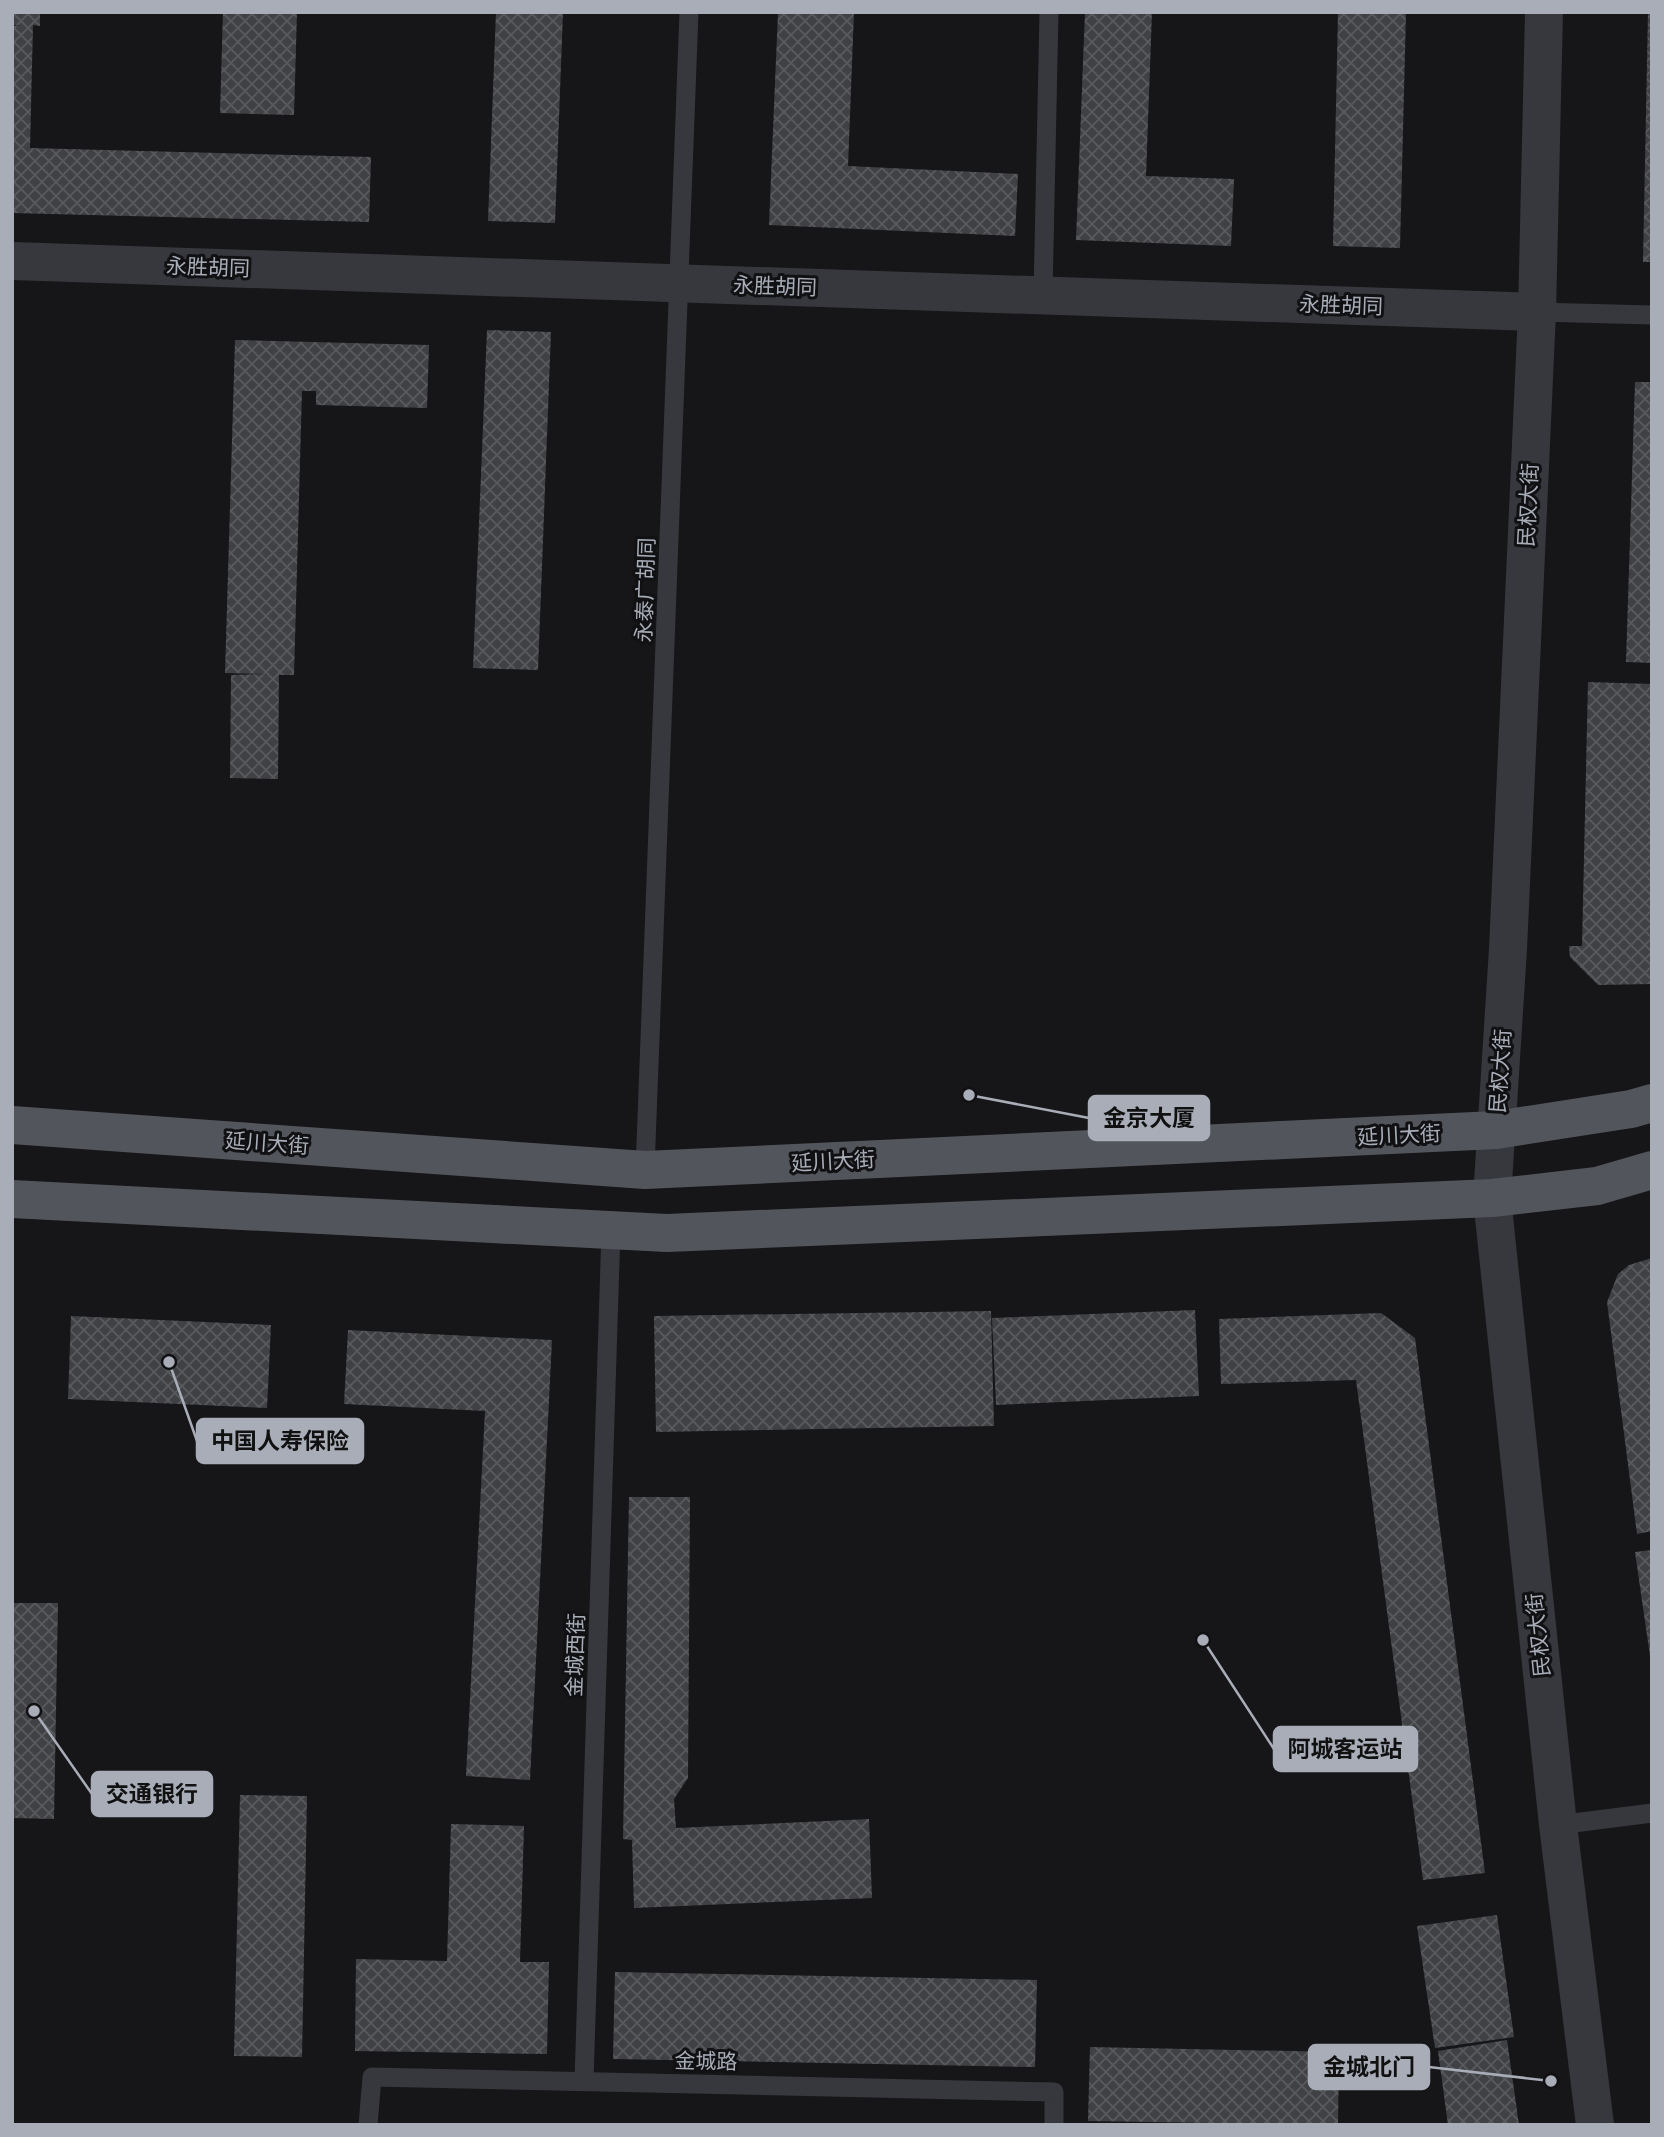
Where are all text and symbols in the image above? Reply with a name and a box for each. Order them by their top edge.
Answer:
street label: 永胜胡同 [166,253,250,281]
street label: 永胜胡同 [733,272,817,300]
street label: 永胜胡同 [1299,291,1383,319]
street label: 民权大街 [1513,462,1543,548]
street label: 永泰广胡同 [631,537,659,643]
street label: 民权大街 [1485,1028,1515,1114]
callout: 金京大厦 [1089,1096,1209,1140]
text: 金京大厦 [1103,1104,1195,1131]
street label: 延川大街 [1356,1120,1442,1150]
street label: 延川大街 [224,1128,310,1158]
street label: 延川大街 [790,1146,876,1176]
callout: 中国人寿保险 [197,1419,363,1463]
text: 中国人寿保险 [211,1427,349,1454]
street label: 民权大街 [1521,1592,1555,1678]
street label: 金城西街 [561,1613,589,1697]
callout: 阿城客运站 [1274,1727,1417,1771]
text: 阿城客运站 [1288,1735,1403,1762]
callout: 交通银行 [92,1772,212,1816]
text: 交通银行 [106,1780,198,1807]
callout: 金城北门 [1309,2045,1429,2089]
street label: 金城路 [674,2048,738,2074]
text: 金城北门 [1323,2053,1415,2080]

